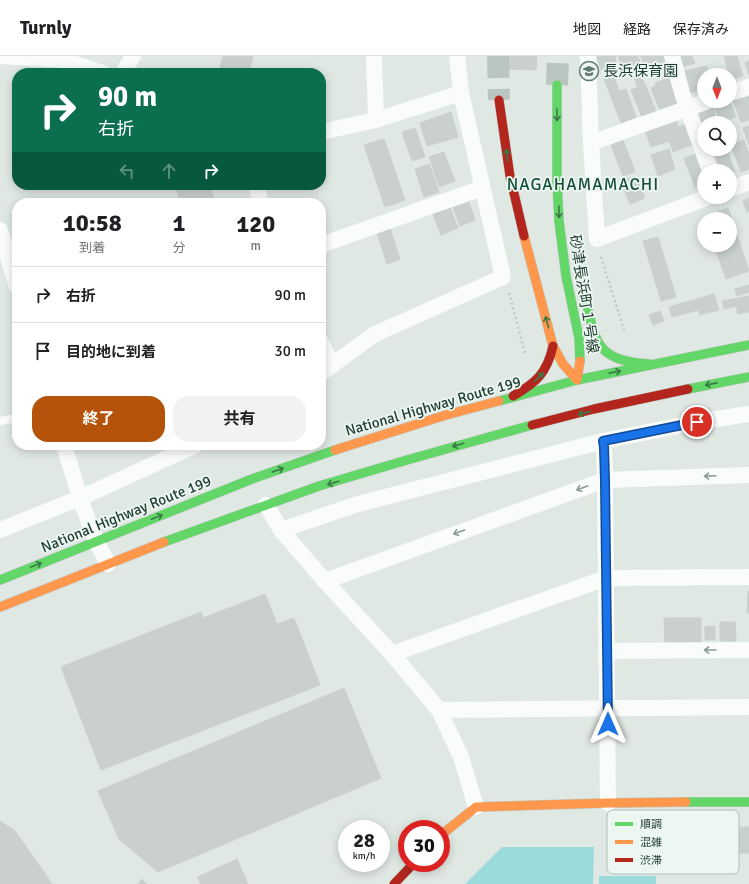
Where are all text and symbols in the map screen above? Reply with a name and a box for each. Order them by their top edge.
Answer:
text: Turnly [20,16,72,40]
text: 地図 [573,21,601,38]
text: 経路 [623,21,651,38]
text: 保存済み [673,21,729,38]
school or university icon: 長浜保育園 [578,60,600,82]
place label: 長浜保育園 [603,62,678,80]
north arrow [697,68,737,108]
map controls [697,68,737,252]
text: 90 m [98,80,157,114]
icon: right [32,84,84,136]
one-way arrow [553,108,561,121]
button: search [697,116,737,156]
text: 右折 [98,118,134,140]
one-way arrow [503,149,511,162]
icon: left [116,160,138,182]
icon: ahead [158,160,180,182]
icon: right [200,160,222,182]
button: + [697,164,737,204]
district label: NAGAHAMAMACHI [507,174,659,195]
one-way arrow [555,205,563,218]
text: 10:58 [63,208,122,238]
text: 1 [173,208,185,238]
text: 120 [236,209,275,239]
button: − [697,212,737,252]
street label: 砂津長浜町１号線 [566,233,602,355]
text: m [251,238,261,254]
text: 到着 [79,240,105,256]
text: 分 [172,240,186,256]
icon: right [32,284,54,306]
text: 90 m [275,286,306,304]
text: 右折 [66,287,96,305]
one-way arrow [543,316,550,329]
icon: arrive [32,340,54,362]
text: 30 m [275,342,306,360]
text: 目的地に到着 [66,343,156,361]
one-way arrow [608,368,621,376]
street label: National Highway Route 199 [343,372,523,440]
one-way arrow [534,372,544,382]
one-way arrow [704,380,717,388]
button: 終了 [32,396,165,442]
button: 共有 [173,396,306,442]
pin [680,405,714,439]
one-way arrow [578,409,591,417]
icon: arrive [686,411,708,433]
one-way arrow [452,442,465,449]
one-way arrow [272,465,284,473]
street label: National Highway Route 199 [38,472,214,556]
one-way arrow [704,472,717,480]
one-way arrow [327,480,340,487]
one-way arrow [576,485,588,493]
one-way arrow [150,512,162,520]
one-way arrow [454,529,466,537]
one-way arrow [30,561,42,569]
one-way arrow [704,646,717,654]
position arrow [587,703,629,745]
legend [607,810,739,874]
text: 順調 [640,818,662,831]
speed limit sign: 30 [398,820,450,872]
text: 28 [353,828,375,853]
text: 混雑 [640,836,662,849]
text: km/h [353,850,375,862]
text: 渋滞 [640,854,662,867]

